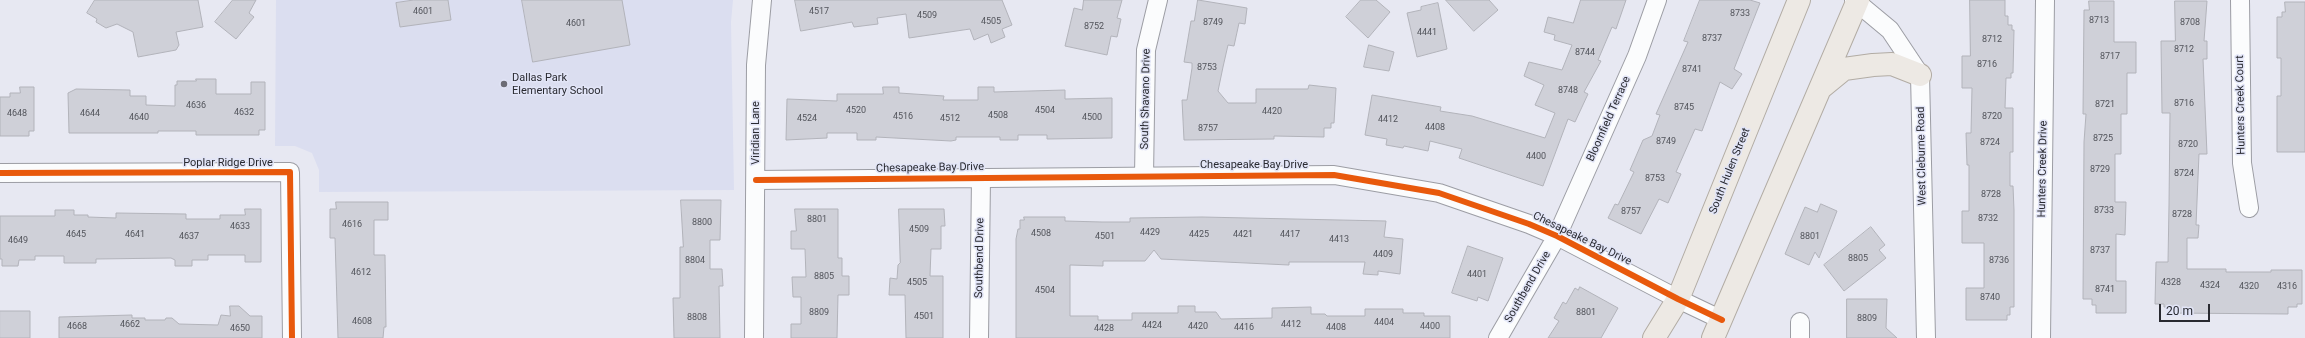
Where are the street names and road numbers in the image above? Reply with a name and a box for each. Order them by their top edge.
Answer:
street label: South Shavano Drive [1139,49,1153,149]
street label: Hunters Creek Court [2234,55,2248,155]
street label: Bloomfield Terrace [1584,74,1634,164]
street label: Viridian Lane [749,101,763,165]
street label: West Cleburne Road [1915,106,1929,206]
street label: Hunters Creek Drive [2036,120,2050,218]
street label: South Hulen Street [1707,126,1753,216]
street label: Poplar Ridge Drive [183,156,273,170]
street label: Chesapeake Bay Drive [1200,158,1308,172]
street label: Chesapeake Bay Drive [876,160,984,176]
street label: Chesapeake Bay Drive [1531,209,1633,269]
street label: Southbend Drive [973,218,987,298]
street label: Southbend Drive [1502,249,1554,325]

